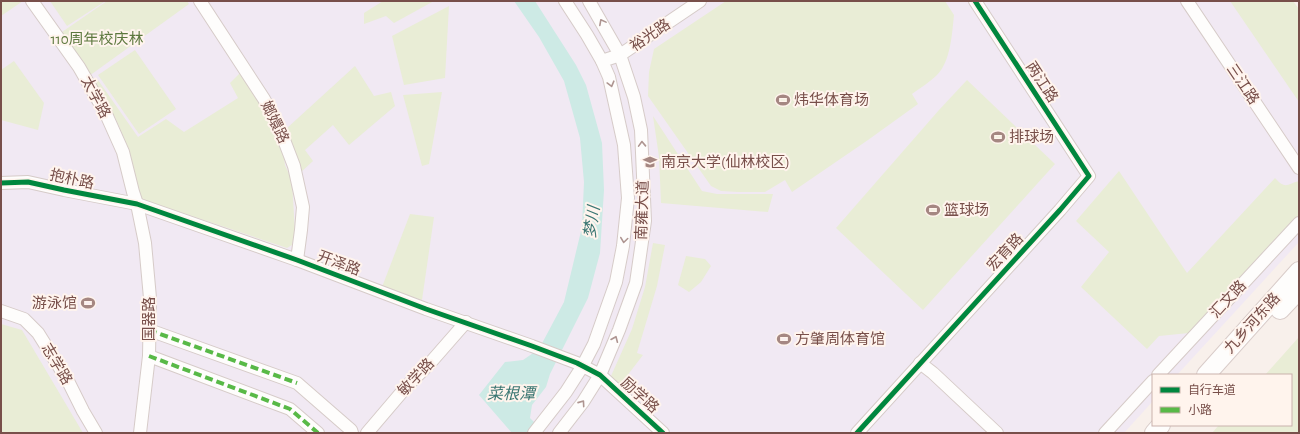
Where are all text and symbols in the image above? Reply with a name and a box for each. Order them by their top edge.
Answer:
street label: 裕光路 [627,16,673,54]
one-way arrow [599,18,606,26]
park label: 110周年校庆林 [50,30,144,47]
street label: 两江路 [1023,59,1061,105]
street label: 三江路 [1224,61,1262,107]
street label: 太学路 [78,73,114,121]
one-way arrow [606,80,615,87]
place label: 炜华体育场 [794,91,869,108]
sports icon: 炜华体育场 [775,92,791,108]
street label: 嫏嬛路 [258,98,293,146]
sports icon: 排球场 [990,129,1006,145]
place label: 排球场 [1009,129,1054,145]
one-way arrow [638,141,646,147]
place label: 南京大学(仙林校区) [661,153,790,170]
school or university icon: 南京大学(仙林校区) [642,154,658,170]
street label: 抱朴路 [48,166,96,192]
street label: 南雍大道 [633,180,651,240]
sports icon: 篮球场 [925,202,941,218]
place label: 篮球场 [944,202,989,218]
water label: 梦川 [581,203,602,239]
street label: 宏育路 [984,230,1026,274]
one-way arrow [620,237,629,243]
street label: 开泽路 [315,248,363,278]
street label: 汇文路 [1207,277,1249,321]
street label: 九乡河东路 [1221,290,1283,356]
place label: 游泳馆 [32,295,77,311]
sports icon: 游泳馆 [80,295,96,311]
street label: 国器路 [141,296,157,342]
sports icon: 方肇周体育馆 [776,331,792,347]
place label: 方肇周体育馆 [795,331,885,347]
one-way arrow [610,336,618,344]
street label: 志学路 [39,341,75,387]
street label: 敏学路 [395,355,437,399]
street label: 励学路 [618,374,662,416]
legend [1152,374,1292,426]
text: 自行车道 [1188,383,1236,396]
water label: 菜根潭 [487,385,538,402]
one-way arrow [577,400,584,407]
text: 小路 [1188,403,1212,416]

